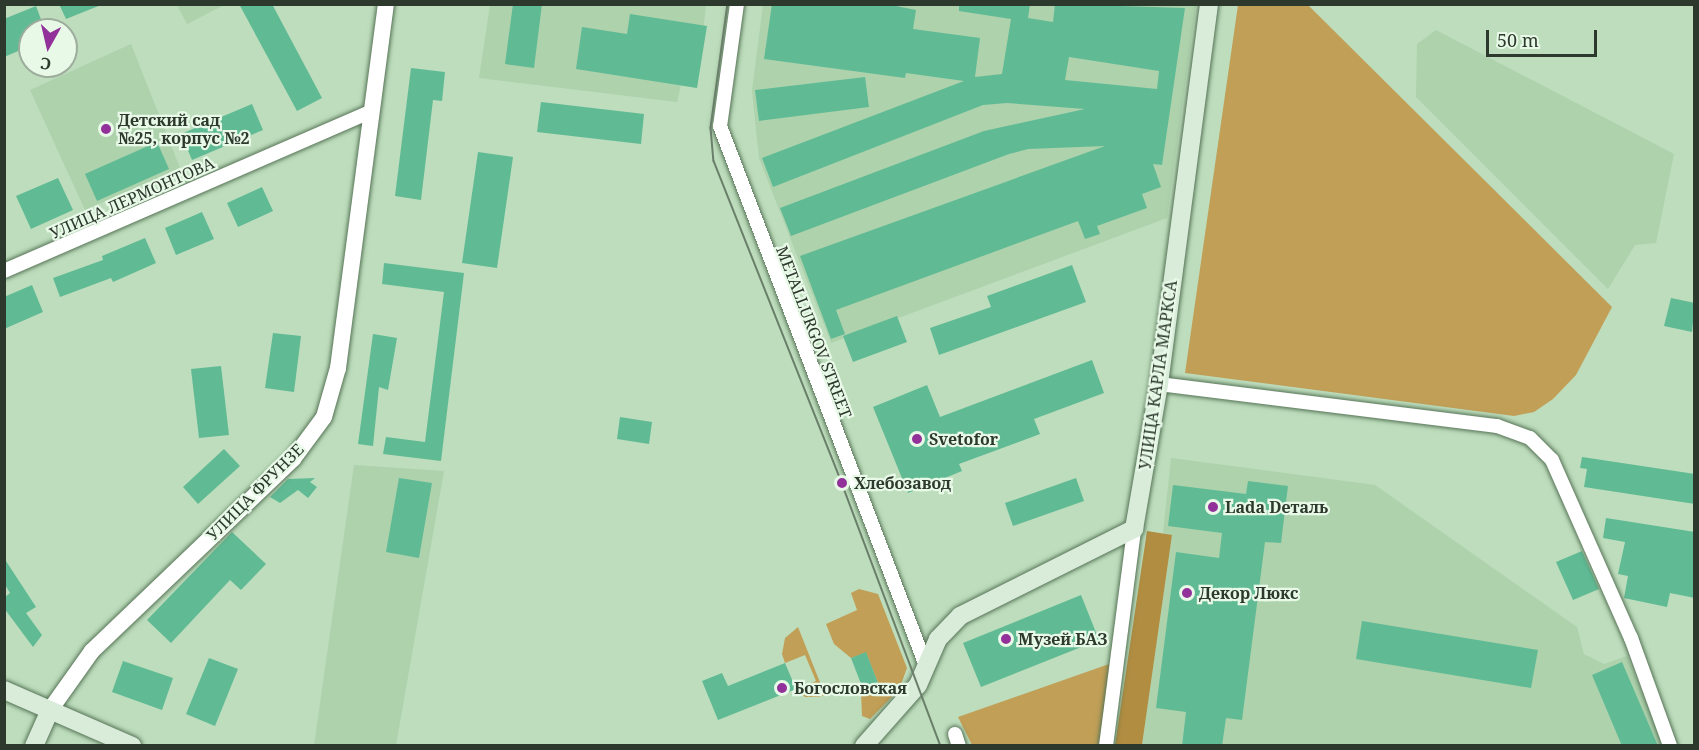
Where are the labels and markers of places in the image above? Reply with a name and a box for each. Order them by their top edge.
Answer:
place label: Детский сад №25, корпус №2 [118,110,250,148]
marker: Детский сад №25, корпус №2 [99,122,113,136]
place label: Svetofor [929,429,998,449]
marker: Svetofor [910,432,924,446]
place label: Хлебозавод [854,473,951,493]
marker: Хлебозавод [835,476,849,490]
place label: Lada Dеталь [1225,497,1328,517]
marker: Lada Dеталь [1206,500,1220,514]
place label: Декор Люкс [1199,583,1298,603]
marker: Декор Люкс [1180,586,1194,600]
place label: Музей БАЗ [1018,629,1107,649]
marker: Музей БАЗ [999,632,1013,646]
place label: Богословская [794,678,907,698]
marker: Богословская [775,681,789,695]

